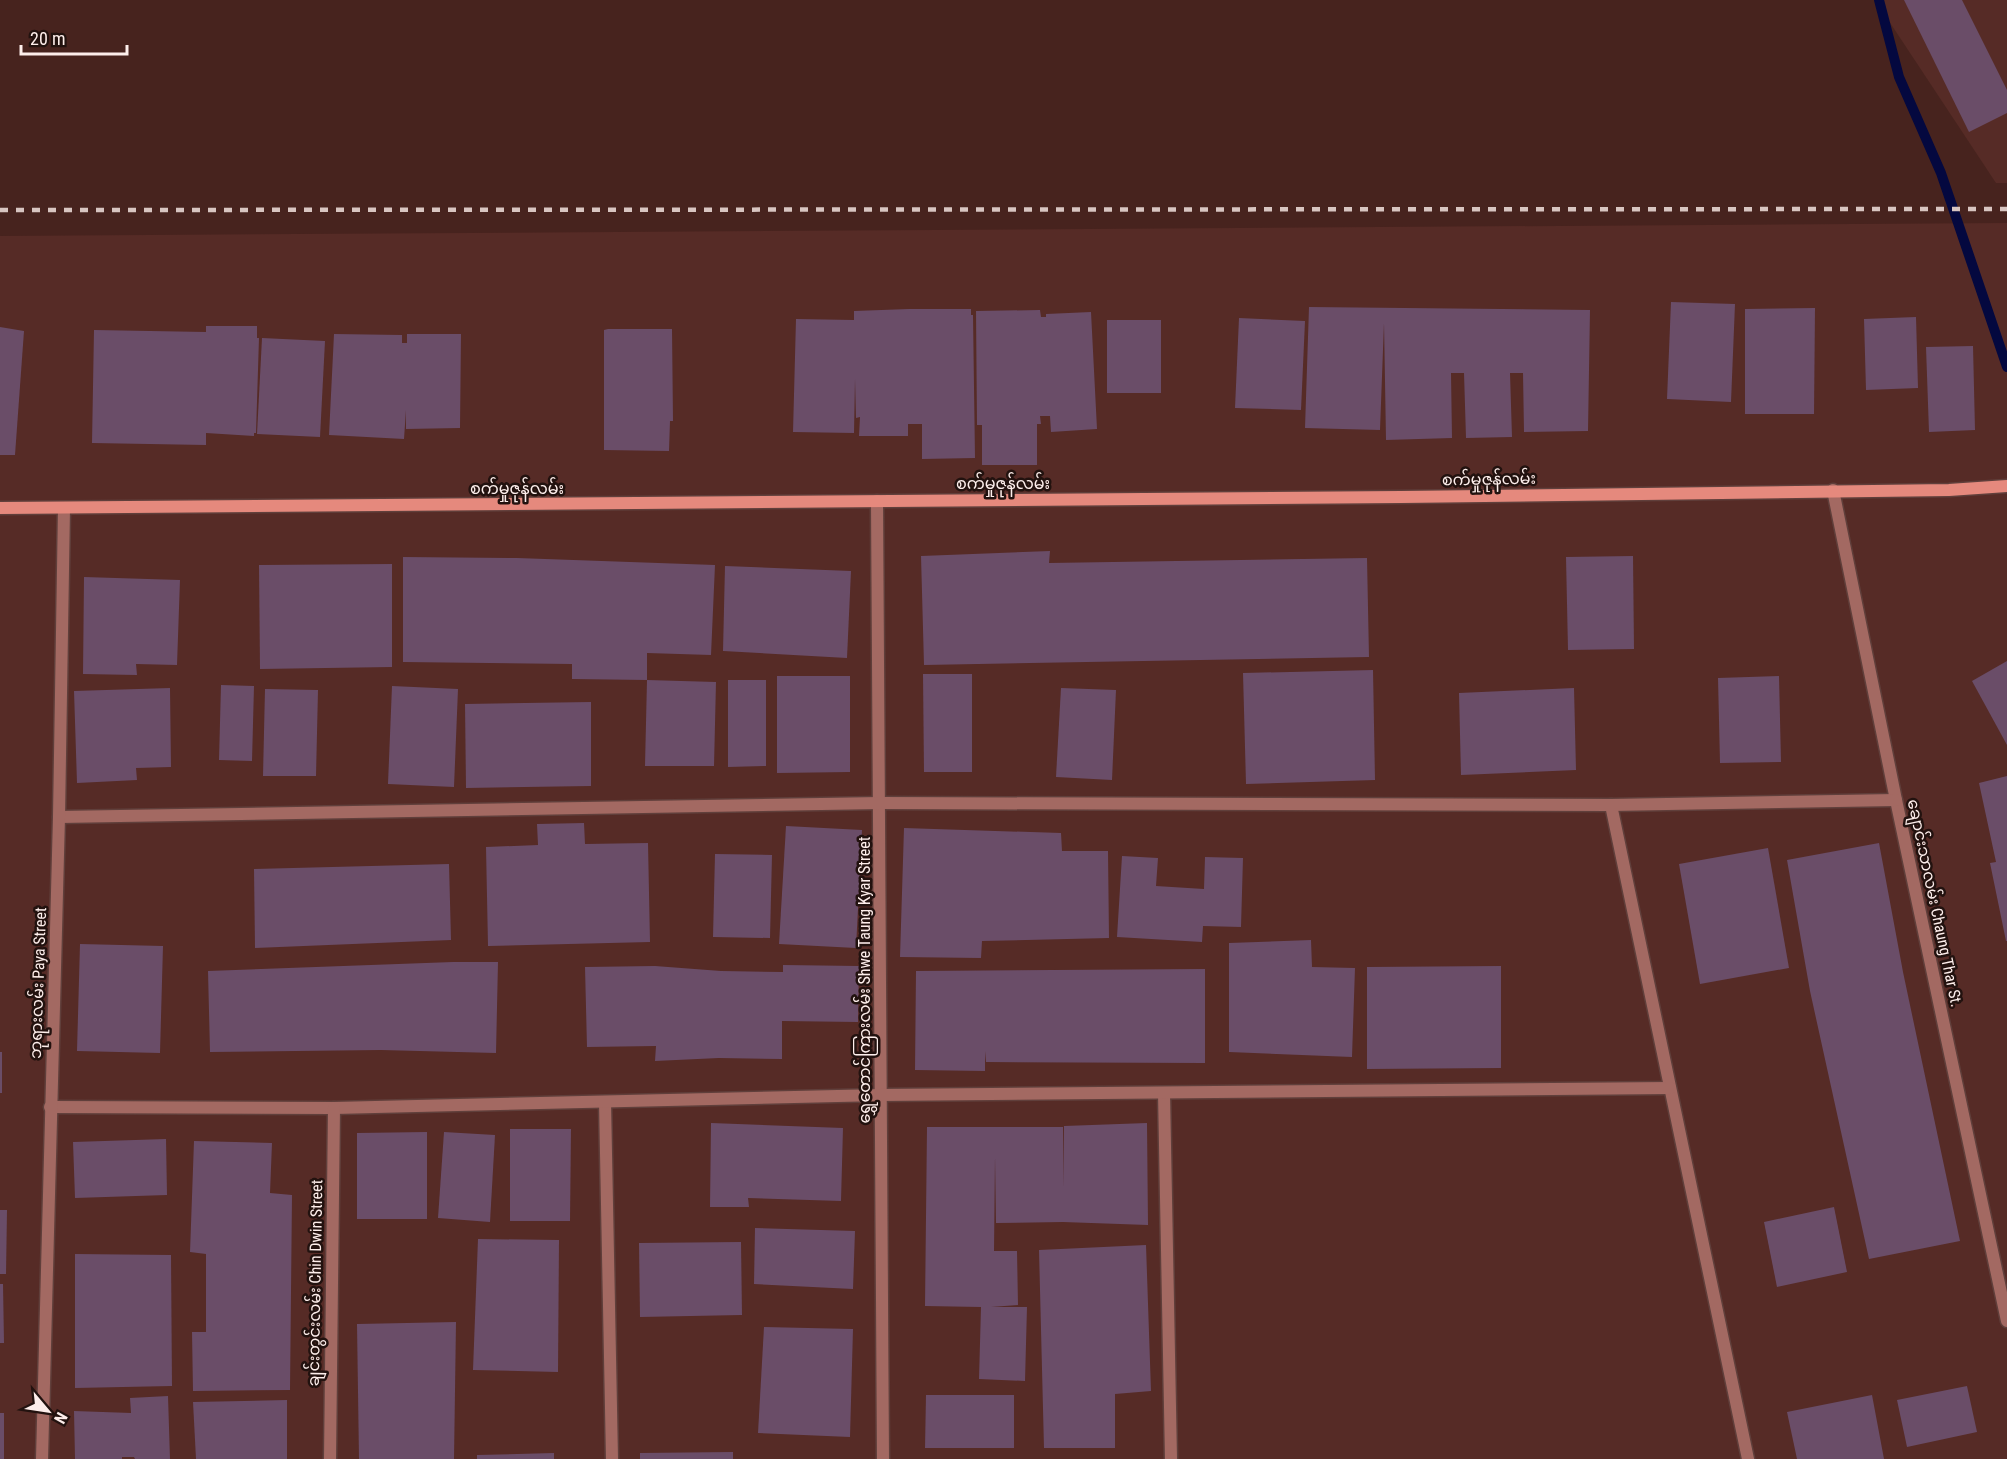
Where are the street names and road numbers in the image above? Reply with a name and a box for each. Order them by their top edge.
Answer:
street label: စက်မှုဇုန်လမ်း [1442,467,1536,494]
street label: စက်မှုဇုန်လမ်း [956,472,1050,498]
street label: စက်မှုဇုန်လမ်း [470,477,564,503]
street label: ချောင်းသာလမ်း Chaung Thar St. [1900,797,1968,1010]
street label: ရွှေတောင်ကြားလမ်း Shwe Taung Kyar Street [853,836,878,1124]
street label: ဘုရားလမ်း Paya Street [24,907,55,1059]
street label: ချင်းတွင်းလမ်း Chin Dwin Street [302,1179,330,1387]

